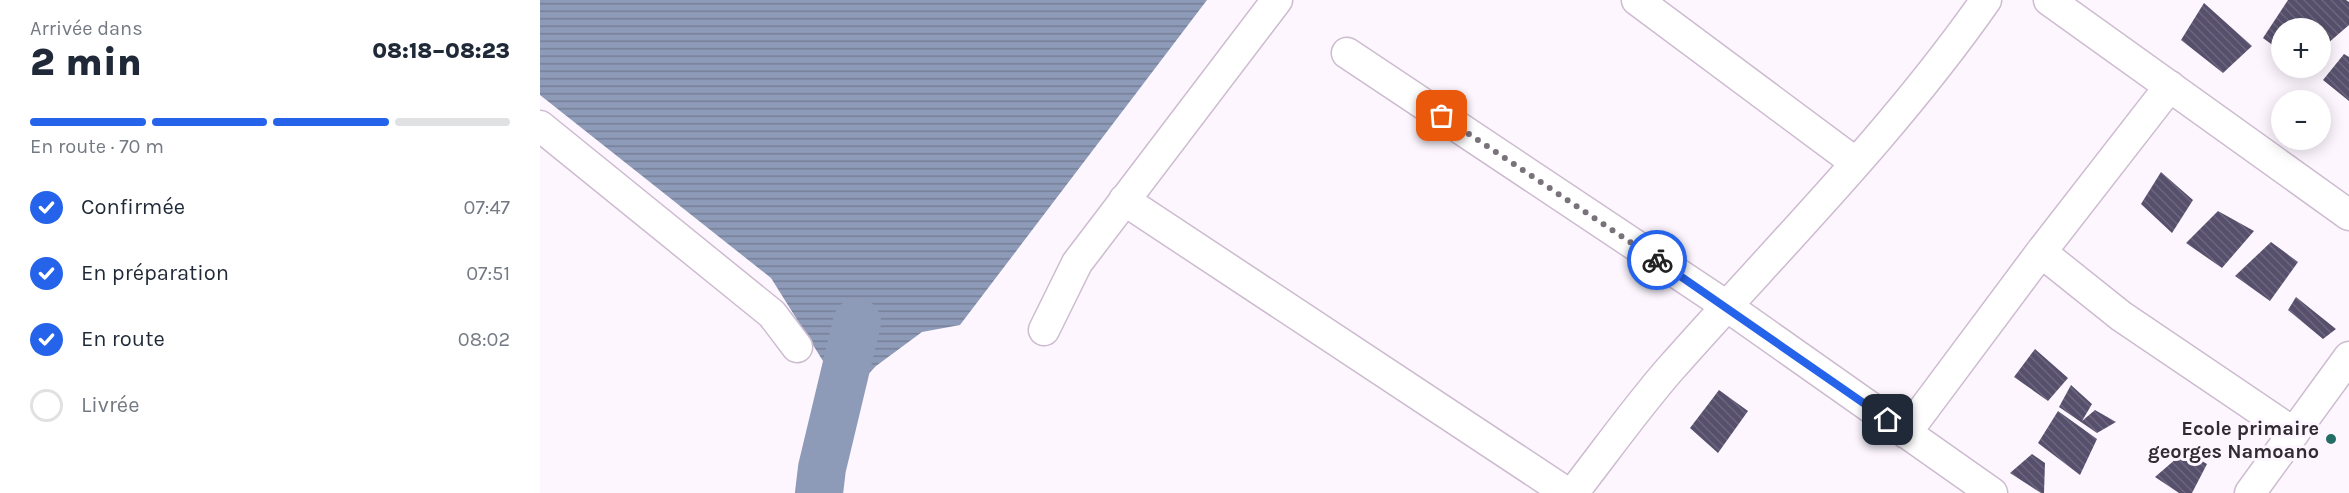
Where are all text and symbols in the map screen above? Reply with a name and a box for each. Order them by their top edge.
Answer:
text: Arrivée dans [30,17,143,40]
map controls [2271,18,2331,150]
button: + [2271,18,2331,78]
text: 08:18–08:23 [372,38,510,64]
text: 2 min [30,39,142,85]
pin [1416,90,1467,141]
button: − [2271,90,2331,150]
icon: bag [1425,99,1458,132]
text: En route · 70 m [30,135,164,158]
icon: check [30,191,63,224]
text: Confirmée [81,194,185,220]
text: 07:47 [464,196,510,219]
courier [1627,230,1687,290]
icon: bike [1641,244,1674,277]
icon: check [30,257,63,290]
text: En préparation [81,260,229,286]
text: 07:51 [466,262,510,285]
icon: check [30,323,63,356]
text: En route [81,326,165,352]
text: 08:02 [458,328,510,351]
text: Livrée [81,392,139,418]
pin [1862,394,1913,445]
icon: home [1871,403,1904,436]
place label: Ecole primaire georges Namoano [2148,417,2319,463]
marker: Ecole primaire georges Namoano [2324,432,2338,446]

